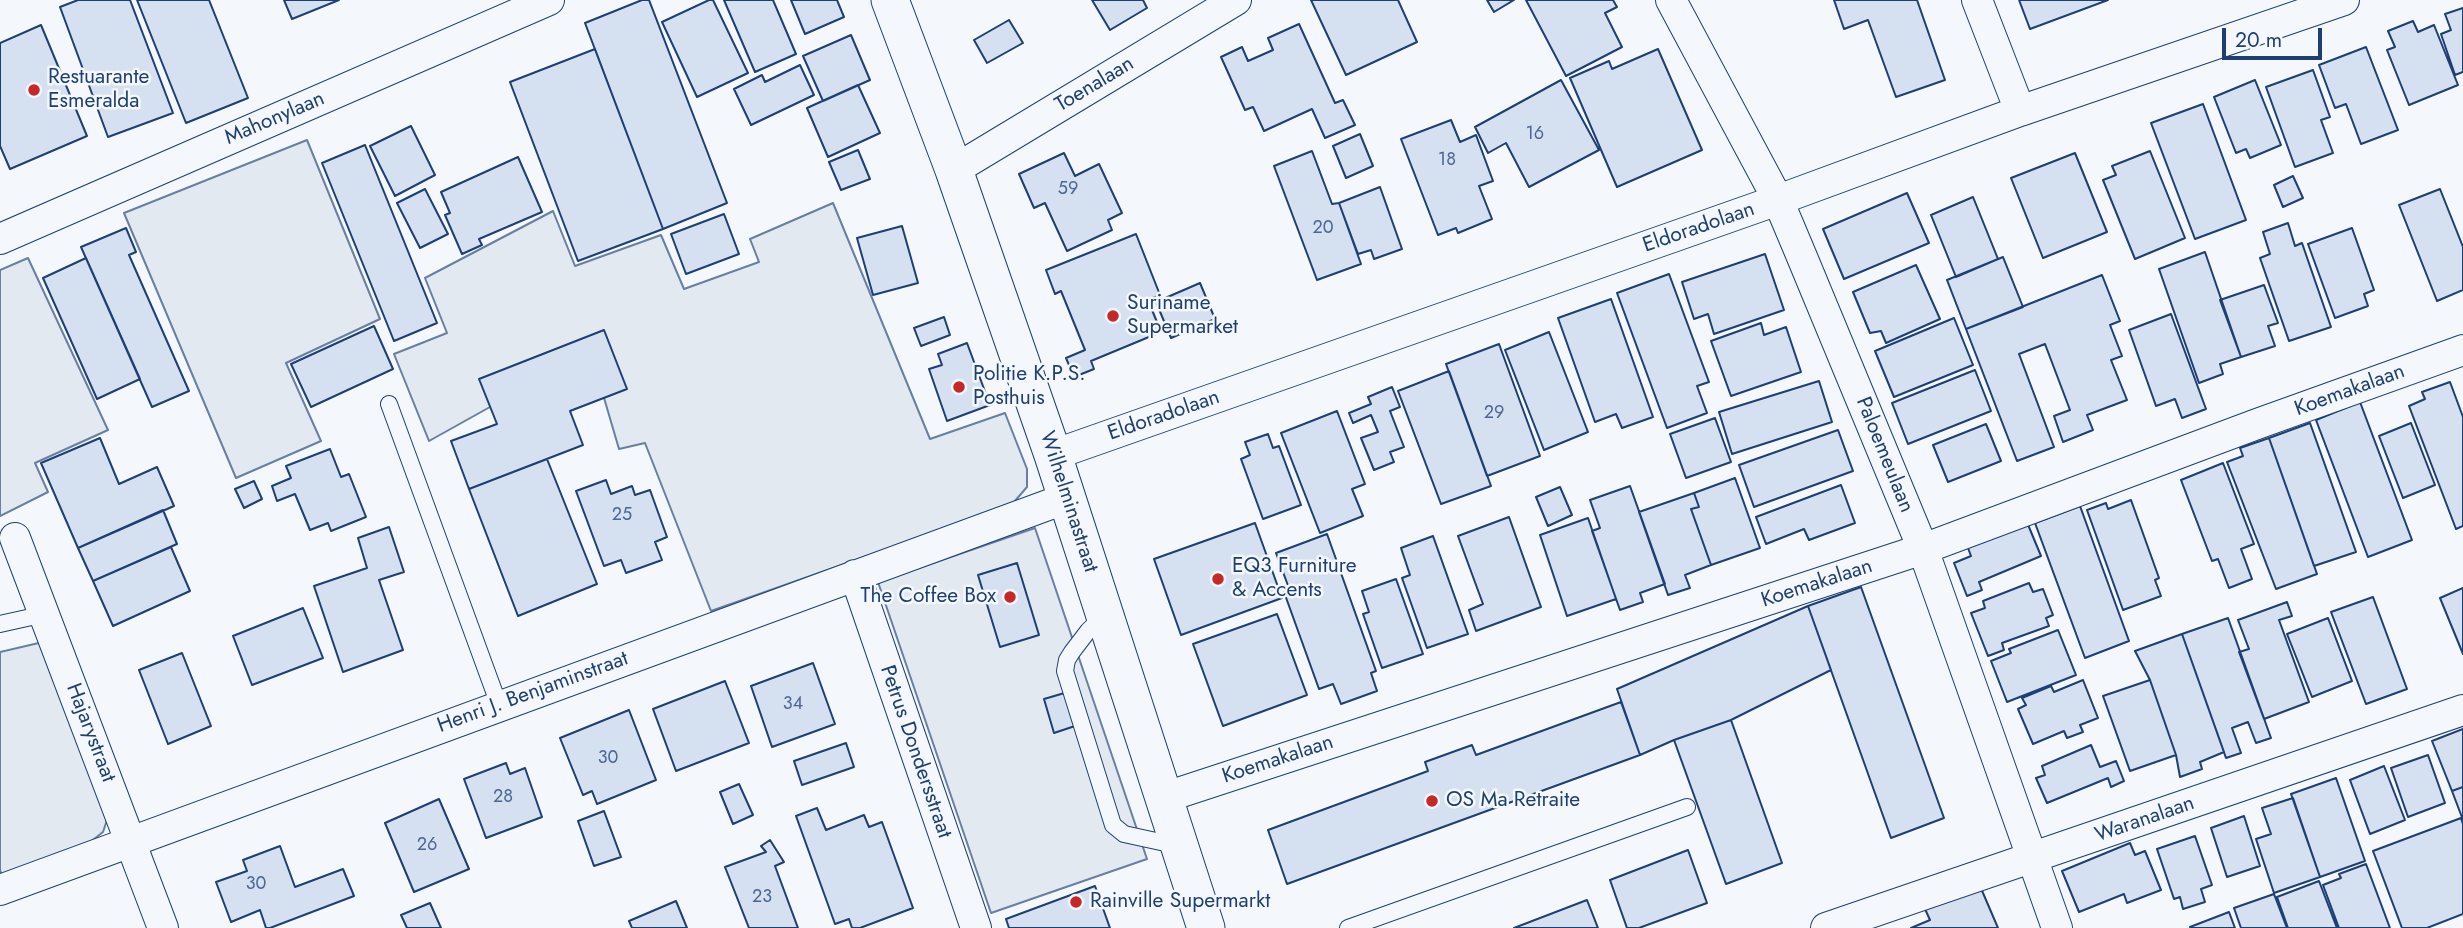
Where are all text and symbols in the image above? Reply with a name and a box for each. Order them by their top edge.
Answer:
scale bar [2225,14,2325,58]
text: 20 m [2235,25,2282,55]
street label: Toenalaan [1051,52,1139,118]
place label: Restuarante Esmeralda [48,65,149,115]
marker: Restuarante Esmeralda [26,82,42,98]
street label: Mahonylaan [221,87,329,151]
house number: 16 [1526,124,1544,146]
house number: 18 [1438,150,1456,172]
house number: 59 [1058,179,1078,201]
street label: Eldoradolaan [1640,197,1758,259]
house number: 20 [1312,218,1334,240]
place label: Suriname Supermarket [1127,291,1238,341]
marker: Suriname Supermarket [1105,308,1121,324]
street label: Koemakalaan [2291,359,2409,423]
place label: Politie K.P.S. Posthuis [973,362,1086,412]
marker: Politie K.P.S. Posthuis [951,379,967,395]
street label: Eldoradolaan [1105,385,1223,447]
street label: Paloemeulaan [1849,394,1919,516]
house number: 29 [1484,403,1504,425]
street label: Wilhelminastraat [1033,428,1103,576]
house number: 25 [612,505,632,527]
place label: EQ3 Furniture & Accents [1232,554,1356,604]
street label: Koemakalaan [1758,554,1876,614]
marker: EQ3 Furniture & Accents [1210,571,1226,587]
place label: The Coffee Box [861,584,996,610]
marker: The Coffee Box [1002,589,1018,605]
street label: Henri J. Benjaminstraat [434,647,632,739]
street label: Petrus Dondersstraat [874,662,956,842]
street label: Hajarystraat [60,680,120,786]
house number: 34 [783,694,803,716]
street label: Koemakalaan [1219,730,1337,790]
house number: 30 [598,748,618,770]
house number: 28 [493,787,513,809]
place label: OS Ma Retraite [1446,788,1580,814]
street label: Waranalaan [2092,791,2198,849]
marker: OS Ma Retraite [1424,793,1440,809]
house number: 26 [417,835,437,857]
house number: 30 [246,874,266,896]
house number: 23 [752,887,772,909]
place label: Rainville Supermarkt [1090,889,1270,915]
marker: Rainville Supermarkt [1068,894,1084,910]

